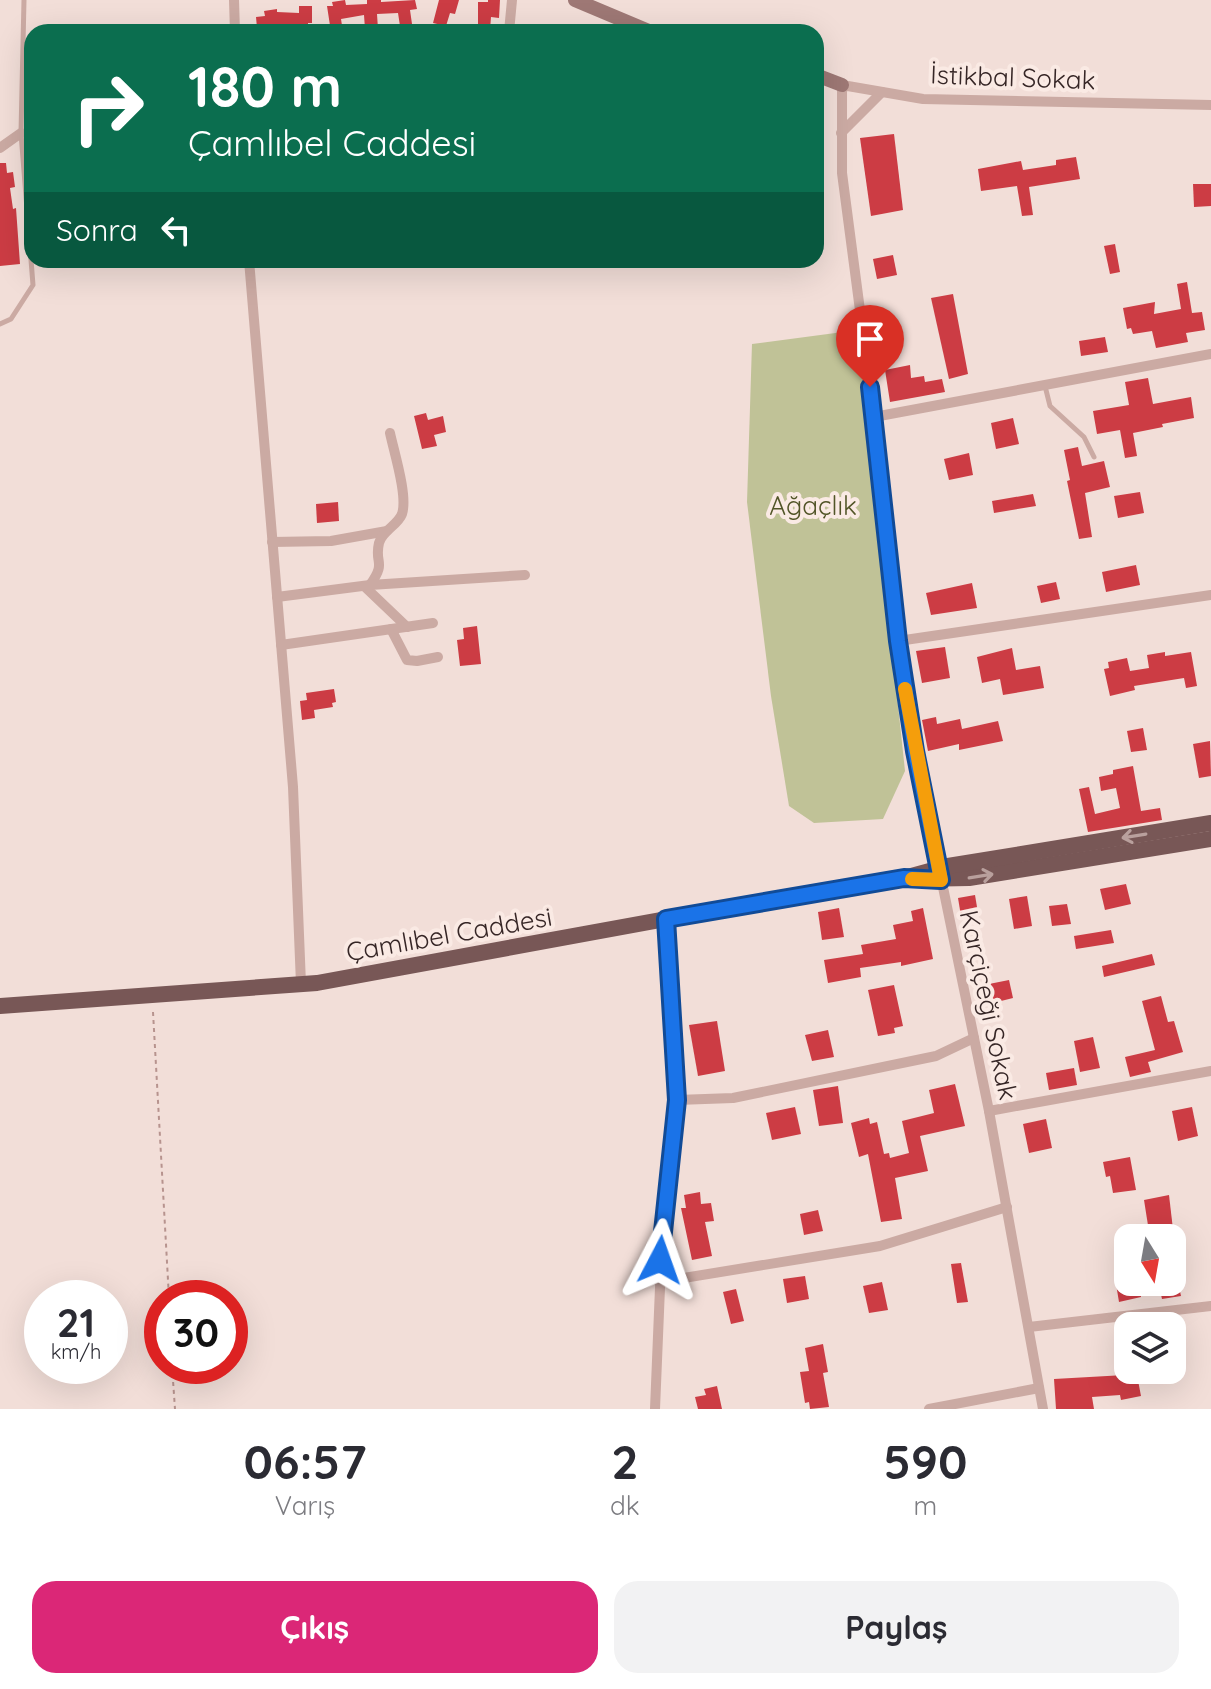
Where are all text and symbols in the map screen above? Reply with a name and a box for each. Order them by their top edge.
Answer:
text: 180 m [188,51,342,121]
icon: right [56,56,160,160]
street label: İstikbal Sokak [930,58,1096,96]
text: Çamlıbel Caddesi [188,120,476,165]
icon: left [154,208,198,252]
text: Sonra [56,211,138,249]
pin [836,305,904,387]
icon: arrive [848,317,892,361]
park label: Ağaçlık [769,489,857,522]
one-way arrow [1122,830,1147,845]
one-way arrow [968,868,994,883]
street label: Çamlıbel Caddesi [344,900,554,968]
street label: Karçiçeği Sokak [953,907,1025,1103]
position arrow [618,1218,702,1302]
north arrow [1114,1224,1186,1296]
map controls [1114,1224,1186,1384]
speed limit sign: 30 [144,1280,248,1384]
text: 21 [57,1297,95,1347]
button: layers [1114,1312,1186,1384]
text: km/h [51,1339,101,1364]
text: 06:57 [243,1431,367,1491]
text: 2 [611,1431,639,1491]
text: 590 [883,1431,968,1491]
text: Varış [275,1489,335,1522]
text: dk [610,1489,640,1522]
text: m [913,1489,937,1522]
button: Çıkış [32,1581,598,1673]
button: Paylaş [614,1581,1179,1673]

